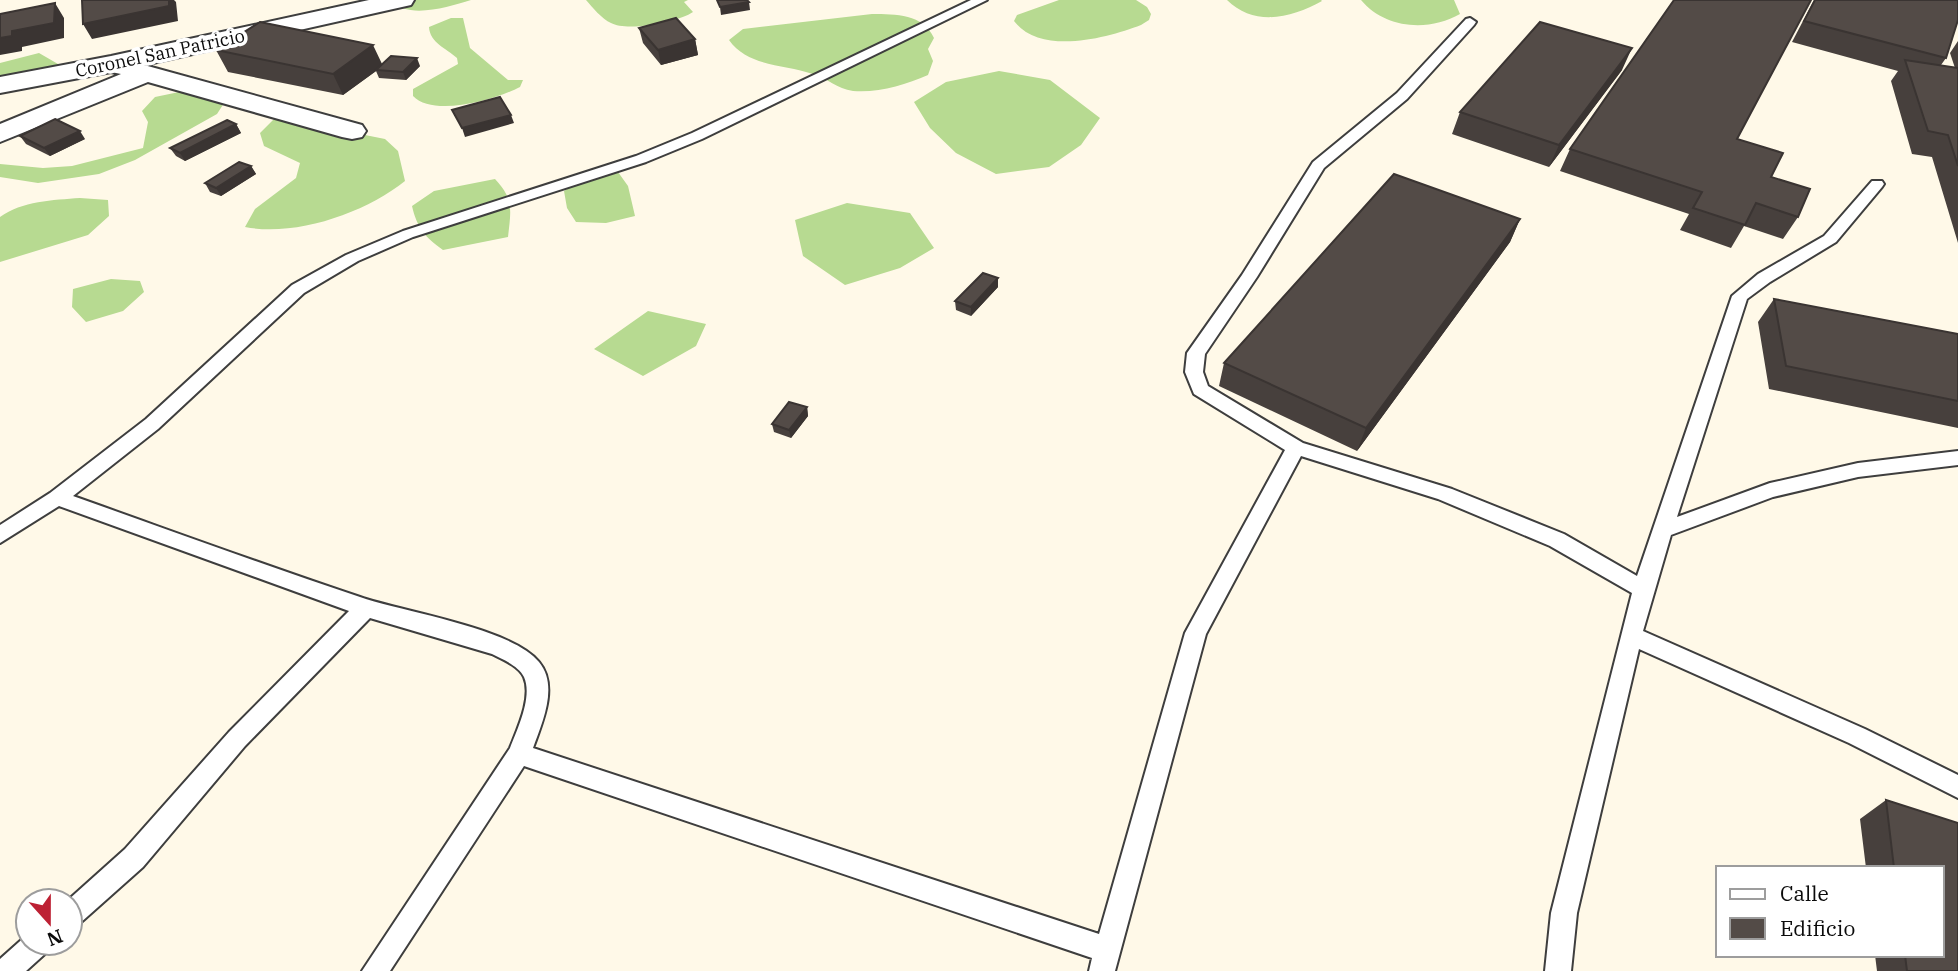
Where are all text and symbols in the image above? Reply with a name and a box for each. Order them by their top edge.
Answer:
street label: Coronel San Patricio [73,24,247,82]
legend [1716,866,1944,957]
text: Calle [1780,879,1829,907]
north arrow [14,887,84,957]
text: Edificio [1780,914,1855,942]
text: N [44,924,66,952]

